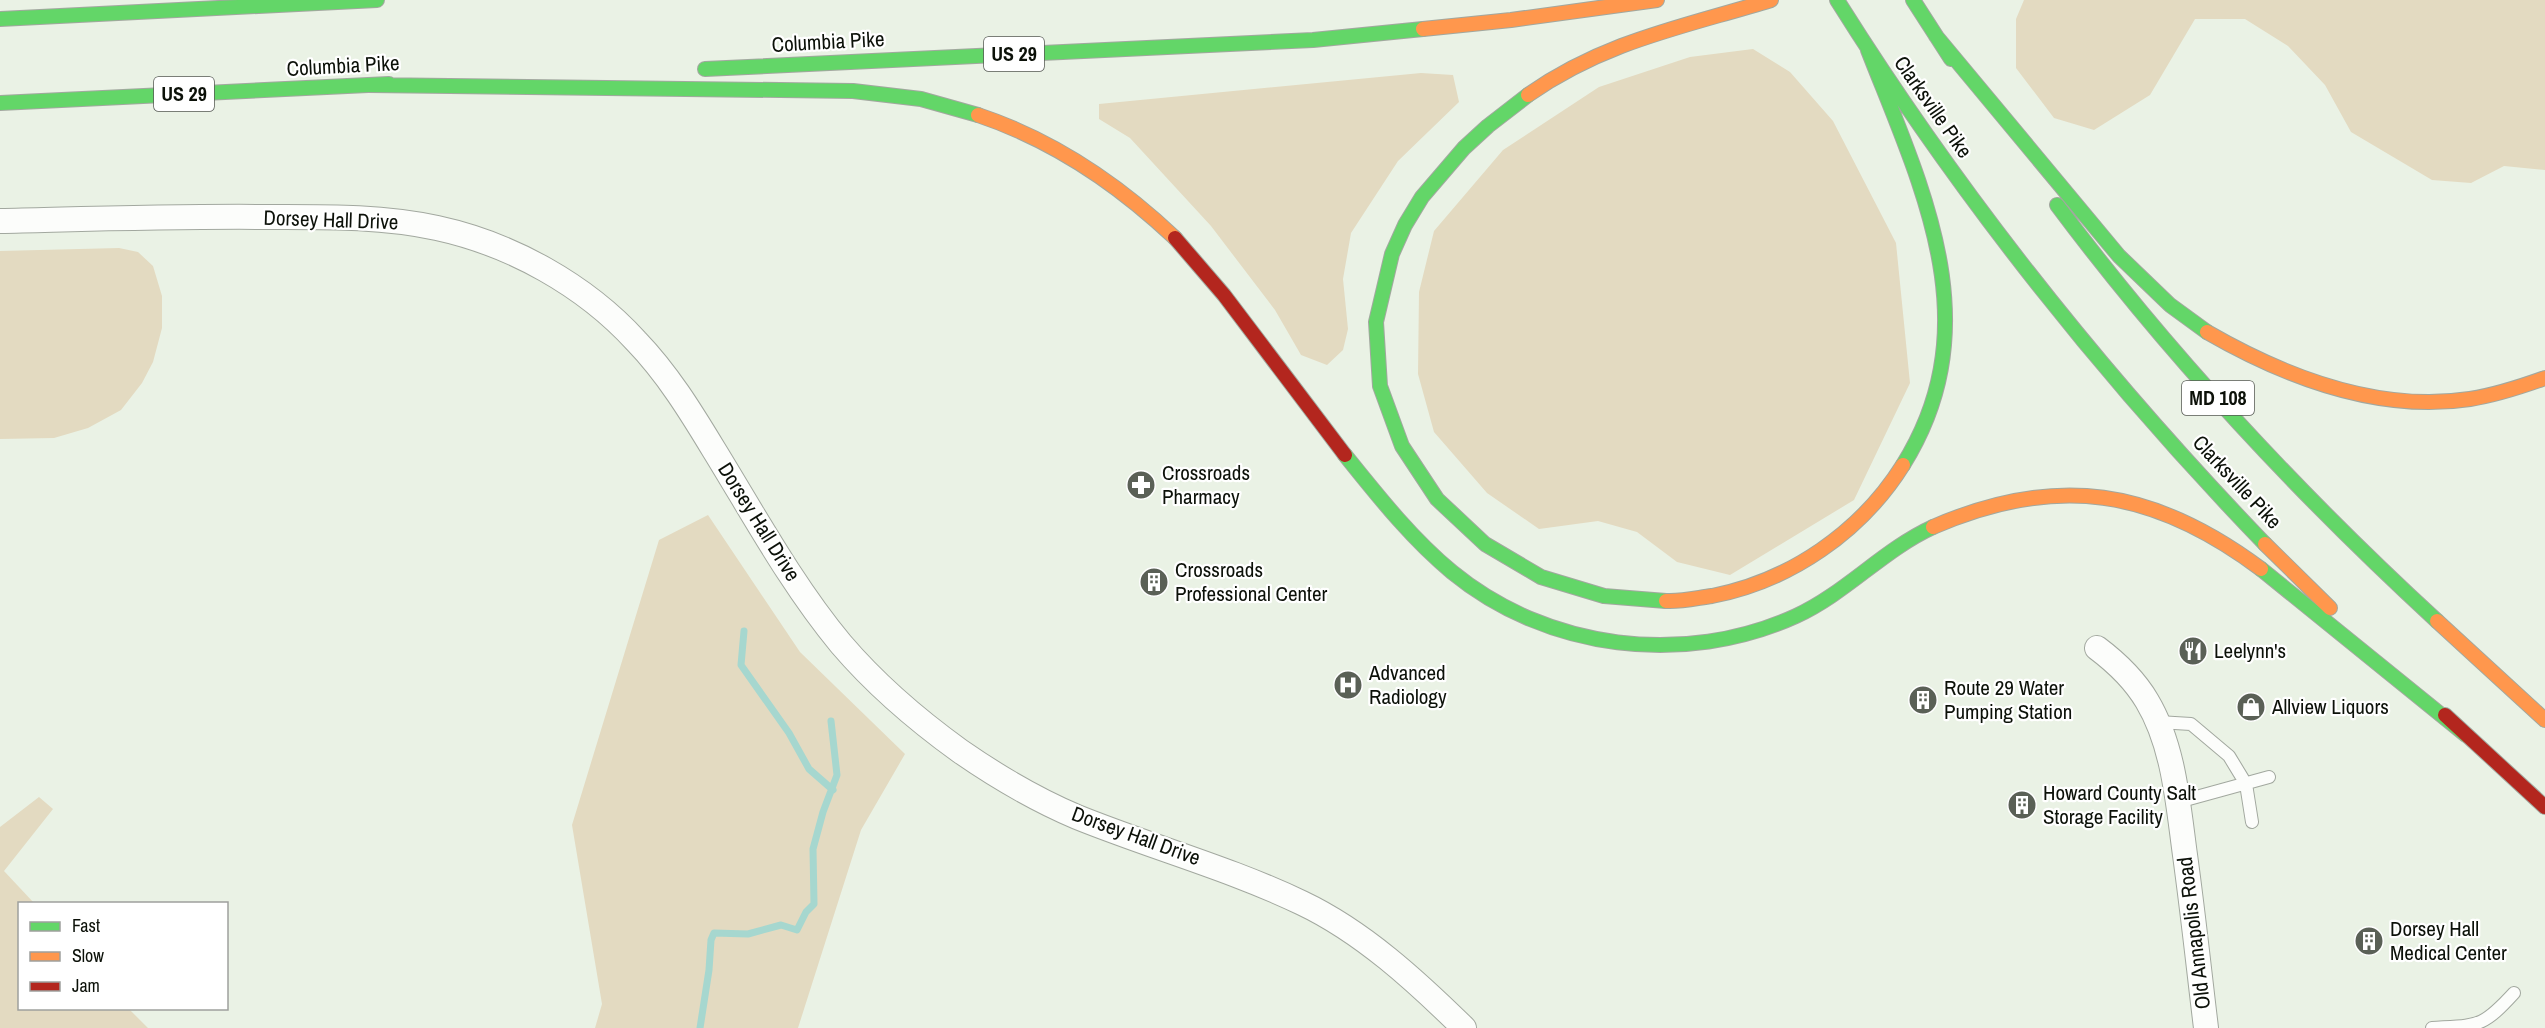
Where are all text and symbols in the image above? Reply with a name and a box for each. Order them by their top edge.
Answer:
street label: Columbia Pike [771,24,885,59]
road number: US 29 [984,37,1044,71]
street label: Columbia Pike [286,48,400,83]
street label: Clarksville Pike [1888,50,1979,164]
road number: US 29 [154,77,214,111]
street label: Dorsey Hall Drive [263,203,399,236]
road number: MD 108 [2182,381,2254,415]
street label: Clarksville Pike [2186,428,2288,535]
street label: Dorsey Hall Drive [711,457,807,587]
place label: Crossroads Pharmacy [1162,458,1250,511]
pharmacy icon: Crossroads Pharmacy [1125,469,1157,501]
place label: Crossroads Professional Center [1175,555,1327,608]
building icon: Crossroads Professional Center [1138,566,1170,598]
restaurant icon: Leelynn's [2177,635,2209,667]
place label: Leelynn's [2214,636,2286,665]
place label: Advanced Radiology [1368,658,1447,711]
hospital icon: Advanced Radiology [1332,669,1364,701]
place label: Route 29 Water Pumping Station [1944,673,2072,726]
building icon: Route 29 Water Pumping Station [1907,684,1939,716]
shop icon: Allview Liquors [2235,691,2267,723]
place label: Allview Liquors [2271,692,2389,721]
place label: Howard County Salt Storage Facility [2043,778,2196,831]
building icon: Howard County Salt Storage Facility [2006,789,2038,821]
street label: Dorsey Hall Drive [1068,799,1205,872]
street label: Old Annapolis Road [2170,855,2217,1011]
legend [18,902,228,1010]
text: Fast [72,913,100,938]
place label: Dorsey Hall Medical Center [2390,914,2507,967]
building icon: Dorsey Hall Medical Center [2353,925,2385,957]
text: Slow [72,943,104,968]
text: Jam [72,973,100,998]

